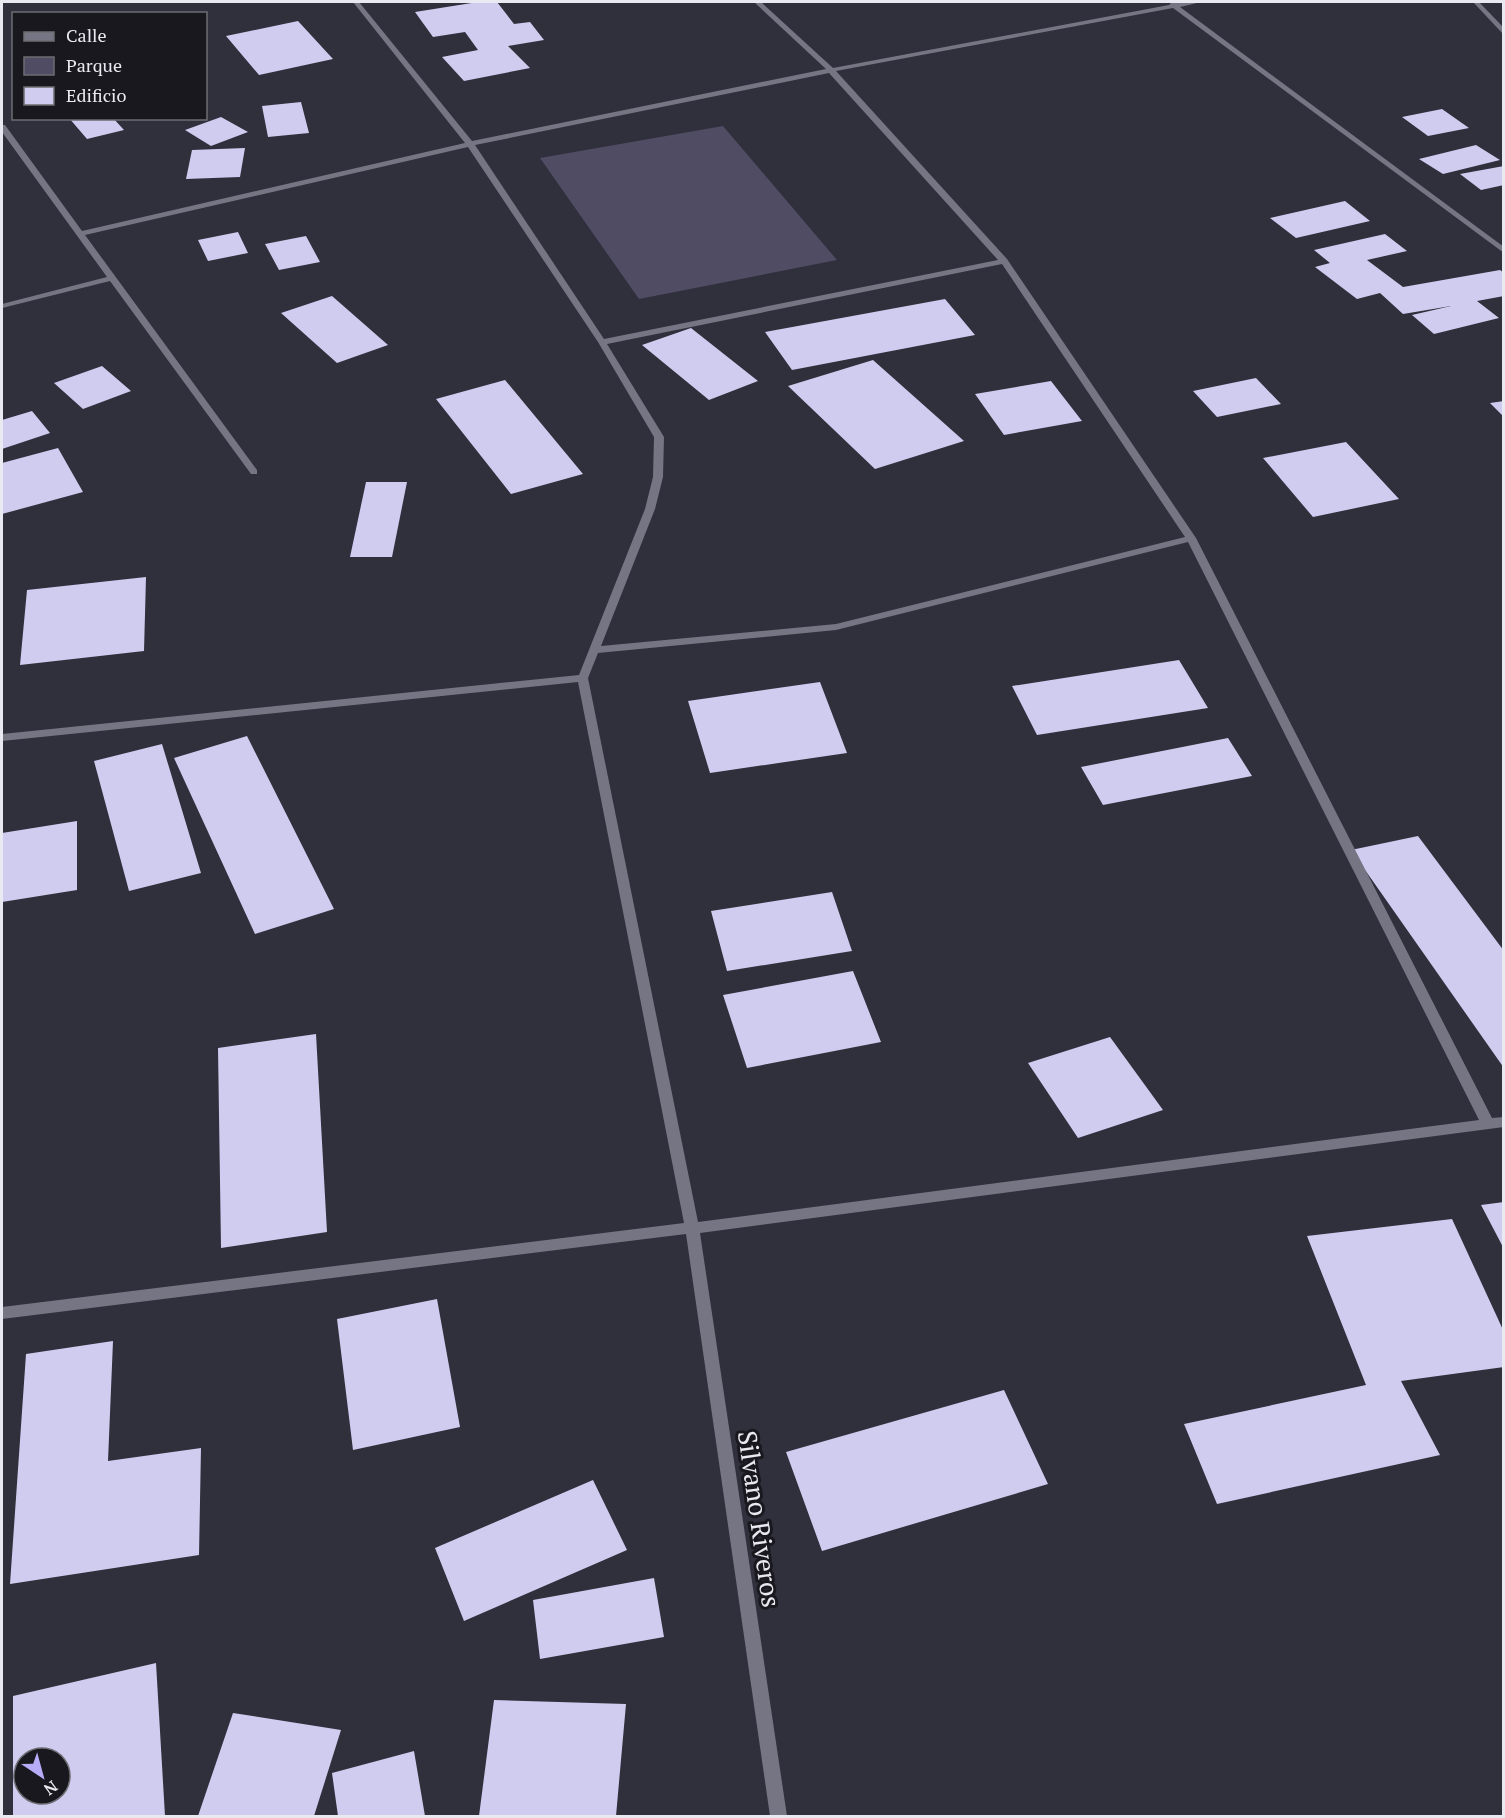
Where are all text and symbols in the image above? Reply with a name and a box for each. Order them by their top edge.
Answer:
legend [12,12,207,120]
text: Calle [66,23,107,47]
text: Parque [66,53,122,77]
text: Edificio [66,83,126,107]
street label: Silvano Riveros [731,1428,789,1609]
north arrow [12,1746,72,1806]
text: N [39,1776,62,1801]

